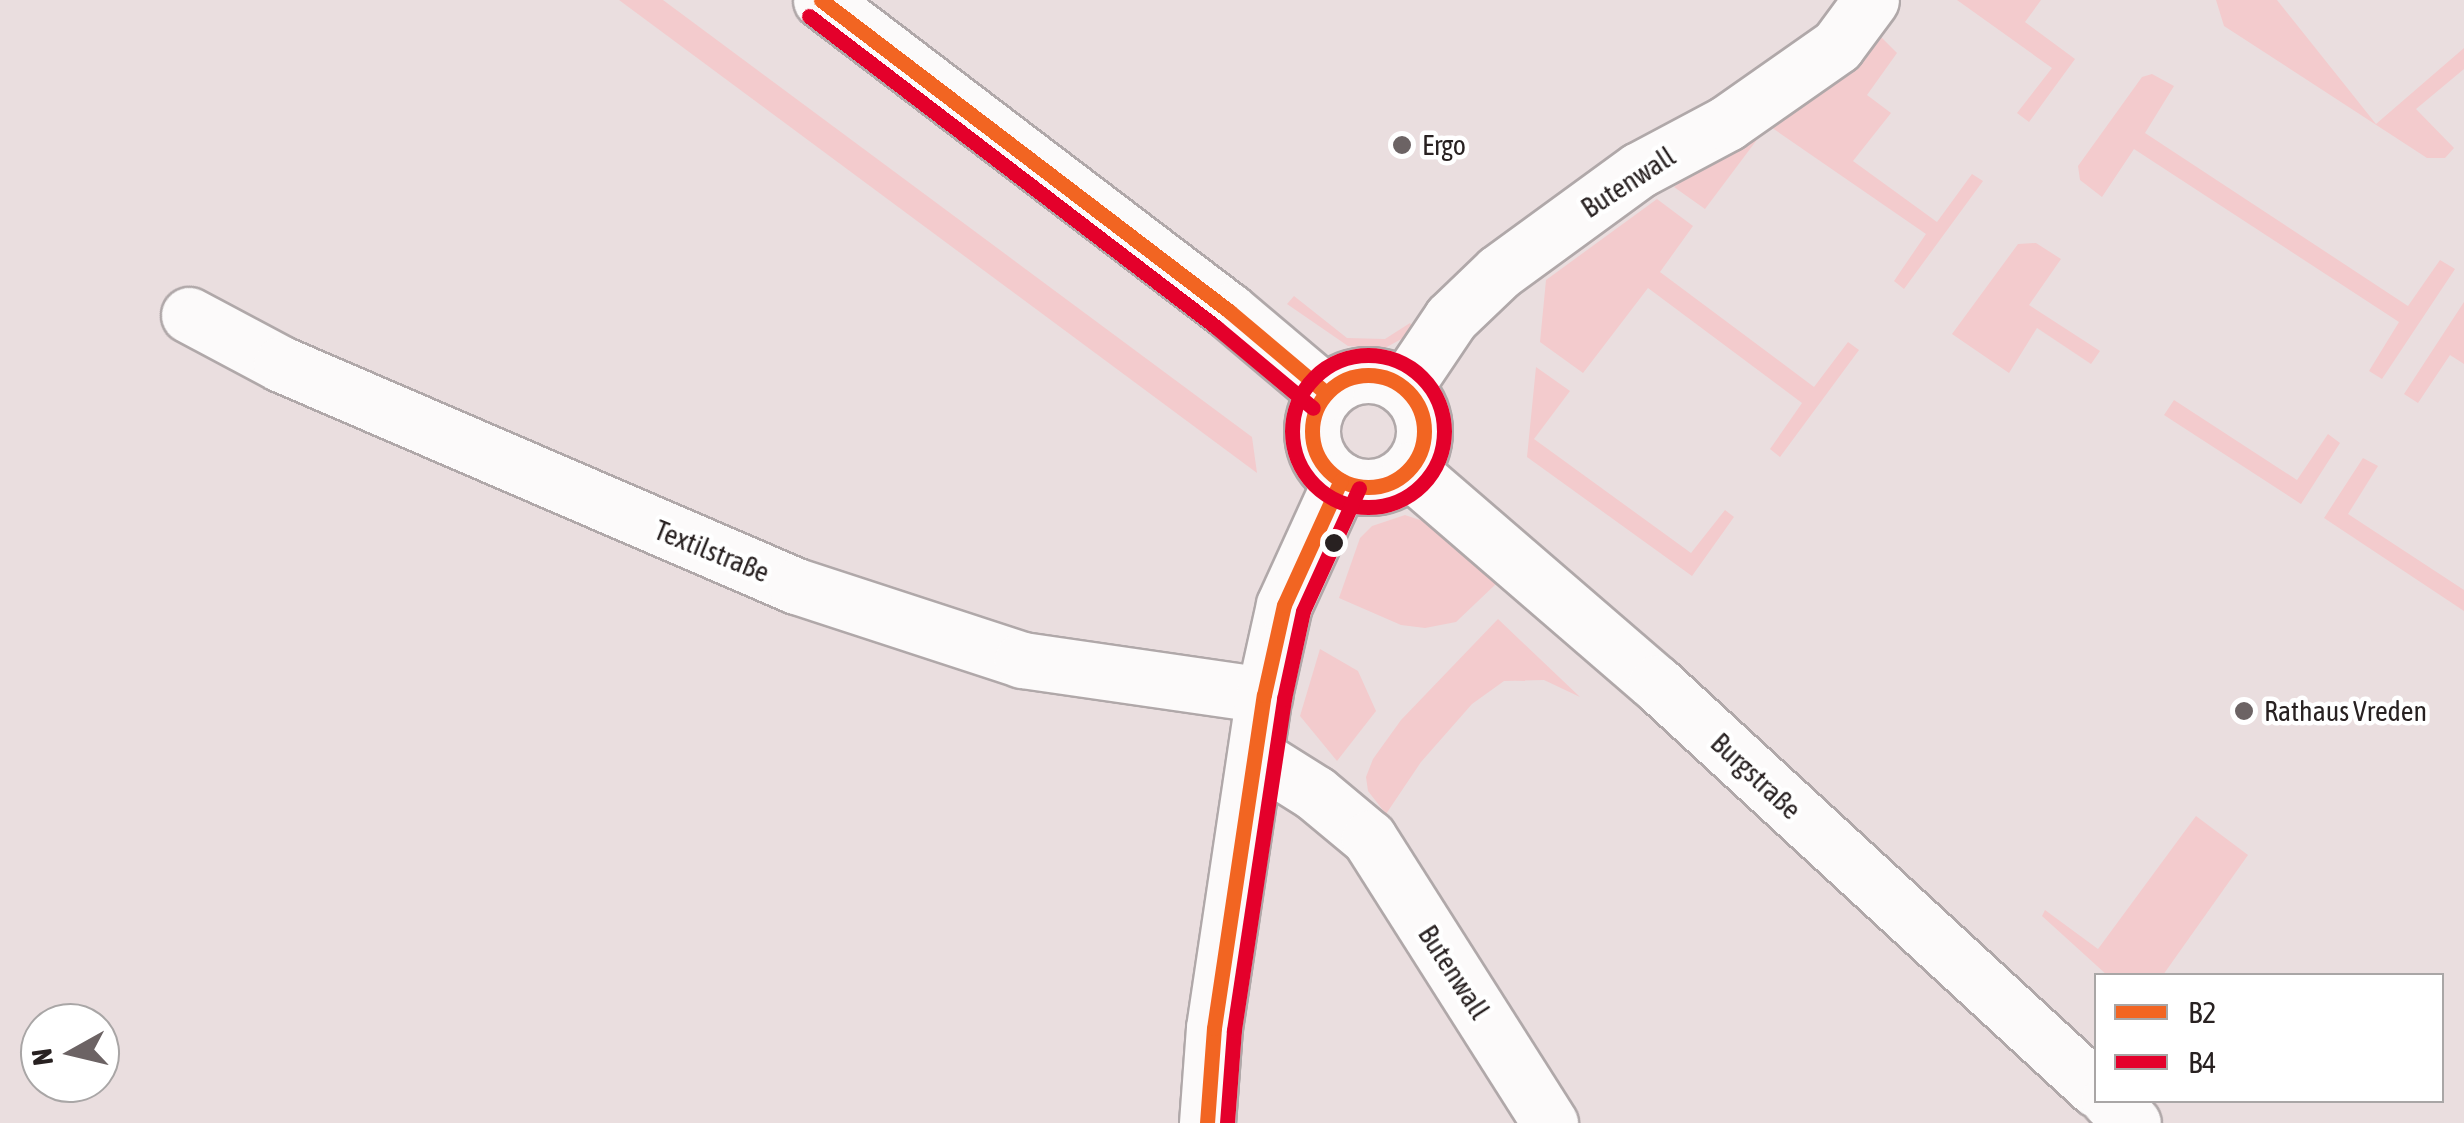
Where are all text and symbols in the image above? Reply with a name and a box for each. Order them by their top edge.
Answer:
place label: Ergo [1422,128,1466,162]
marker: Ergo [1391,134,1413,156]
street label: Butenwall [1575,139,1681,225]
street label: Textilstraße [650,513,774,589]
unlabelled marker [1324,533,1344,553]
place label: Rathaus Vreden [2264,694,2427,728]
marker: Rathaus Vreden [2233,700,2255,722]
street label: Burgstraße [1704,726,1808,826]
street label: Butenwall [1411,919,1497,1025]
legend [2094,973,2444,1103]
text: B2 [2188,995,2216,1029]
north arrow [20,1003,120,1103]
text: B4 [2188,1045,2216,1079]
text: N [25,1046,59,1067]

